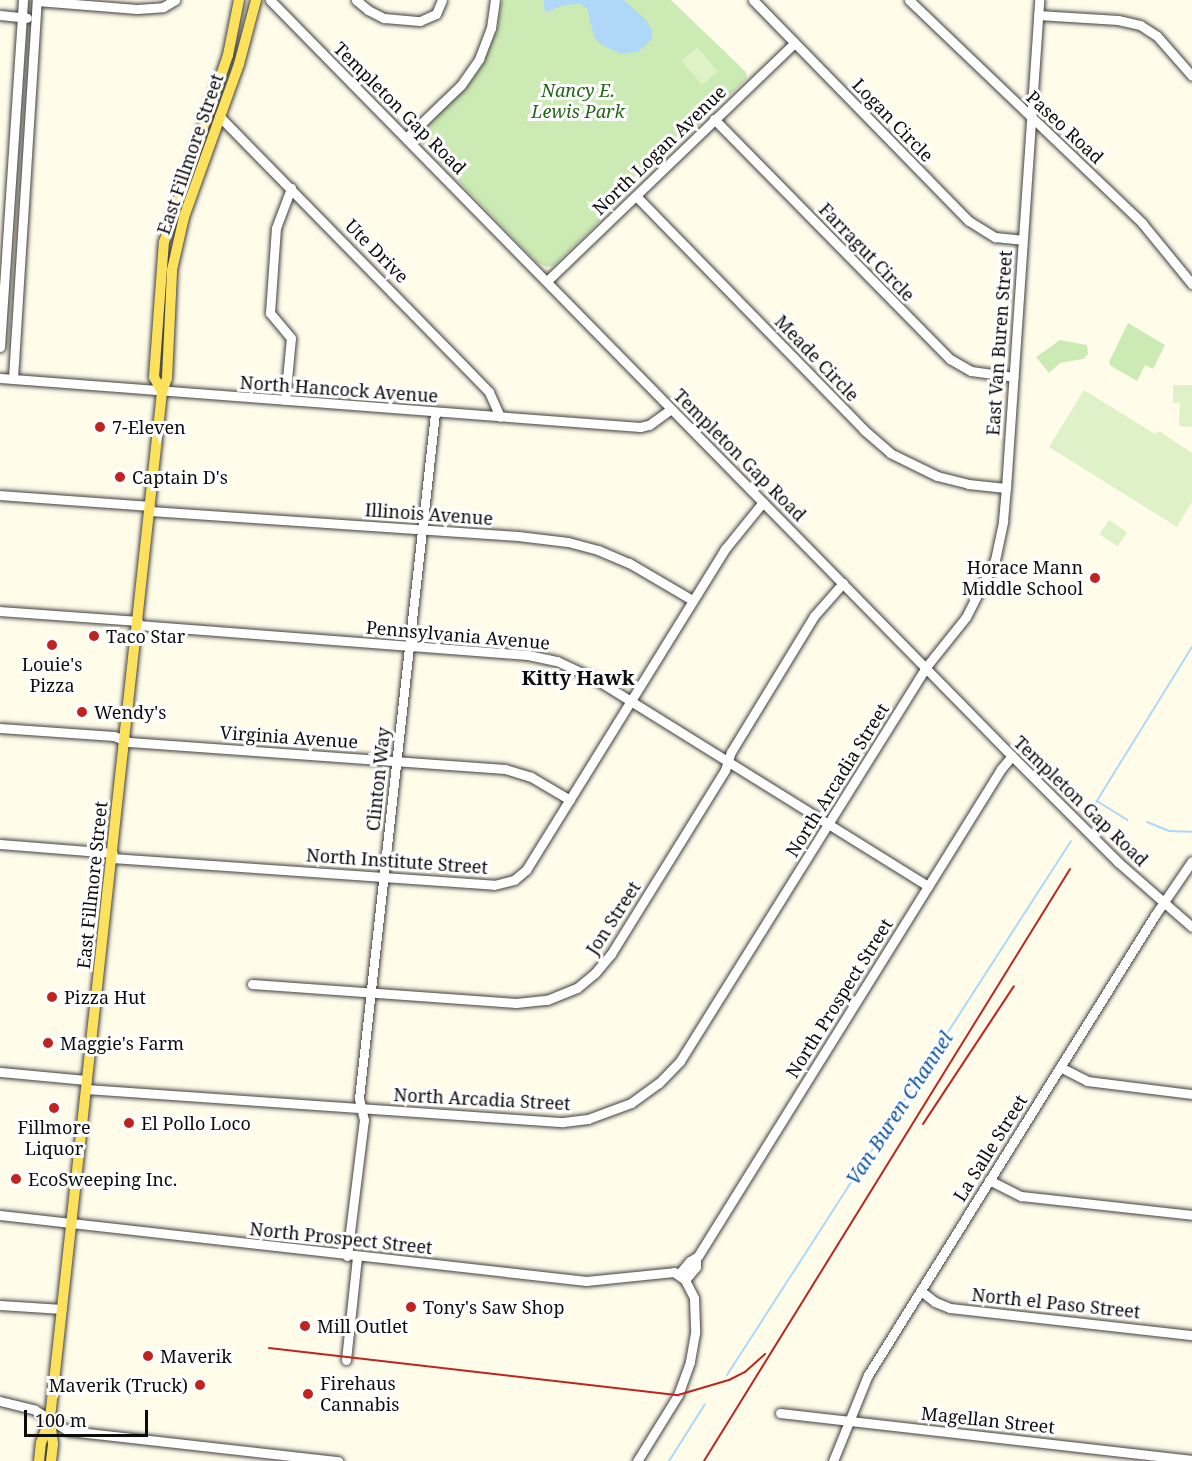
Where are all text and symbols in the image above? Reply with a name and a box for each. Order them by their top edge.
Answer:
street label: Templeton Gap Road [329,37,471,179]
street label: East Fillmore Street [152,71,228,237]
street label: Logan Circle [848,74,938,166]
park label: Nancy E. Lewis Park [531,80,625,122]
street label: North Logan Avenue [588,81,730,219]
street label: Paseo Road [1022,86,1108,168]
street label: Farragut Circle [815,198,919,306]
street label: Ute Drive [341,215,413,287]
street label: East Van Buren Street [982,250,1016,436]
street label: Meade Circle [771,310,863,406]
street label: North Hancock Avenue [239,371,439,407]
street label: Templeton Gap Road [669,384,811,526]
place label: 7-Eleven [112,416,186,438]
marker: 7-Eleven [93,420,107,434]
place label: Captain D's [132,466,228,488]
marker: Captain D's [113,470,127,484]
street label: Illinois Avenue [364,499,494,529]
place label: Horace Mann Middle School [962,557,1083,600]
marker: Horace Mann Middle School [1088,571,1102,585]
street label: Pennsylvania Avenue [365,616,551,654]
place label: Taco Star [106,625,185,647]
marker: Taco Star [87,629,101,643]
marker: Louie's Pizza [45,638,59,652]
place label: Louie's Pizza [22,654,82,696]
district label: Kitty Hawk [522,665,634,689]
street label: North Arcadia Street [781,699,893,861]
place label: Wendy's [94,701,166,723]
marker: Wendy's [75,705,89,719]
street label: Virginia Avenue [219,721,359,753]
street label: Clinton Way [362,726,394,832]
street label: Templeton Gap Road [1009,731,1153,871]
street label: East Fillmore Street [72,800,112,970]
street label: North Institute Street [305,844,489,878]
street label: Jon Street [581,877,645,959]
street label: North Prospect Street [781,914,897,1082]
place label: Pizza Hut [64,986,146,1008]
marker: Pizza Hut [45,990,59,1004]
water label: Van Buren Channel [840,1027,958,1189]
place label: Maggie's Farm [60,1032,184,1054]
marker: Maggie's Farm [41,1036,55,1050]
street label: North Arcadia Street [393,1084,571,1114]
street label: La Salle Street [949,1091,1031,1205]
marker: Fillmore Liquor [47,1101,61,1115]
place label: El Pollo Loco [141,1112,251,1134]
marker: El Pollo Loco [122,1116,136,1130]
place label: Fillmore Liquor [17,1117,91,1160]
place label: EcoSweeping Inc. [28,1168,177,1190]
marker: EcoSweeping Inc. [9,1172,23,1186]
street label: North Prospect Street [249,1218,433,1258]
street label: North el Paso Street [971,1283,1141,1323]
place label: Tony's Saw Shop [423,1296,564,1318]
marker: Tony's Saw Shop [404,1300,418,1314]
place label: Mill Outlet [317,1315,408,1337]
marker: Mill Outlet [298,1319,312,1333]
place label: Maverik [160,1345,232,1367]
marker: Maverik [141,1349,155,1363]
place label: Firehaus Cannabis [320,1373,399,1416]
place label: Maverik (Truck) [49,1374,188,1396]
marker: Maverik (Truck) [193,1378,207,1392]
marker: Firehaus Cannabis [301,1387,315,1401]
scale bar [27,1398,152,1436]
street label: Magellan Street [920,1402,1056,1438]
text: 100 m [35,1408,87,1432]

